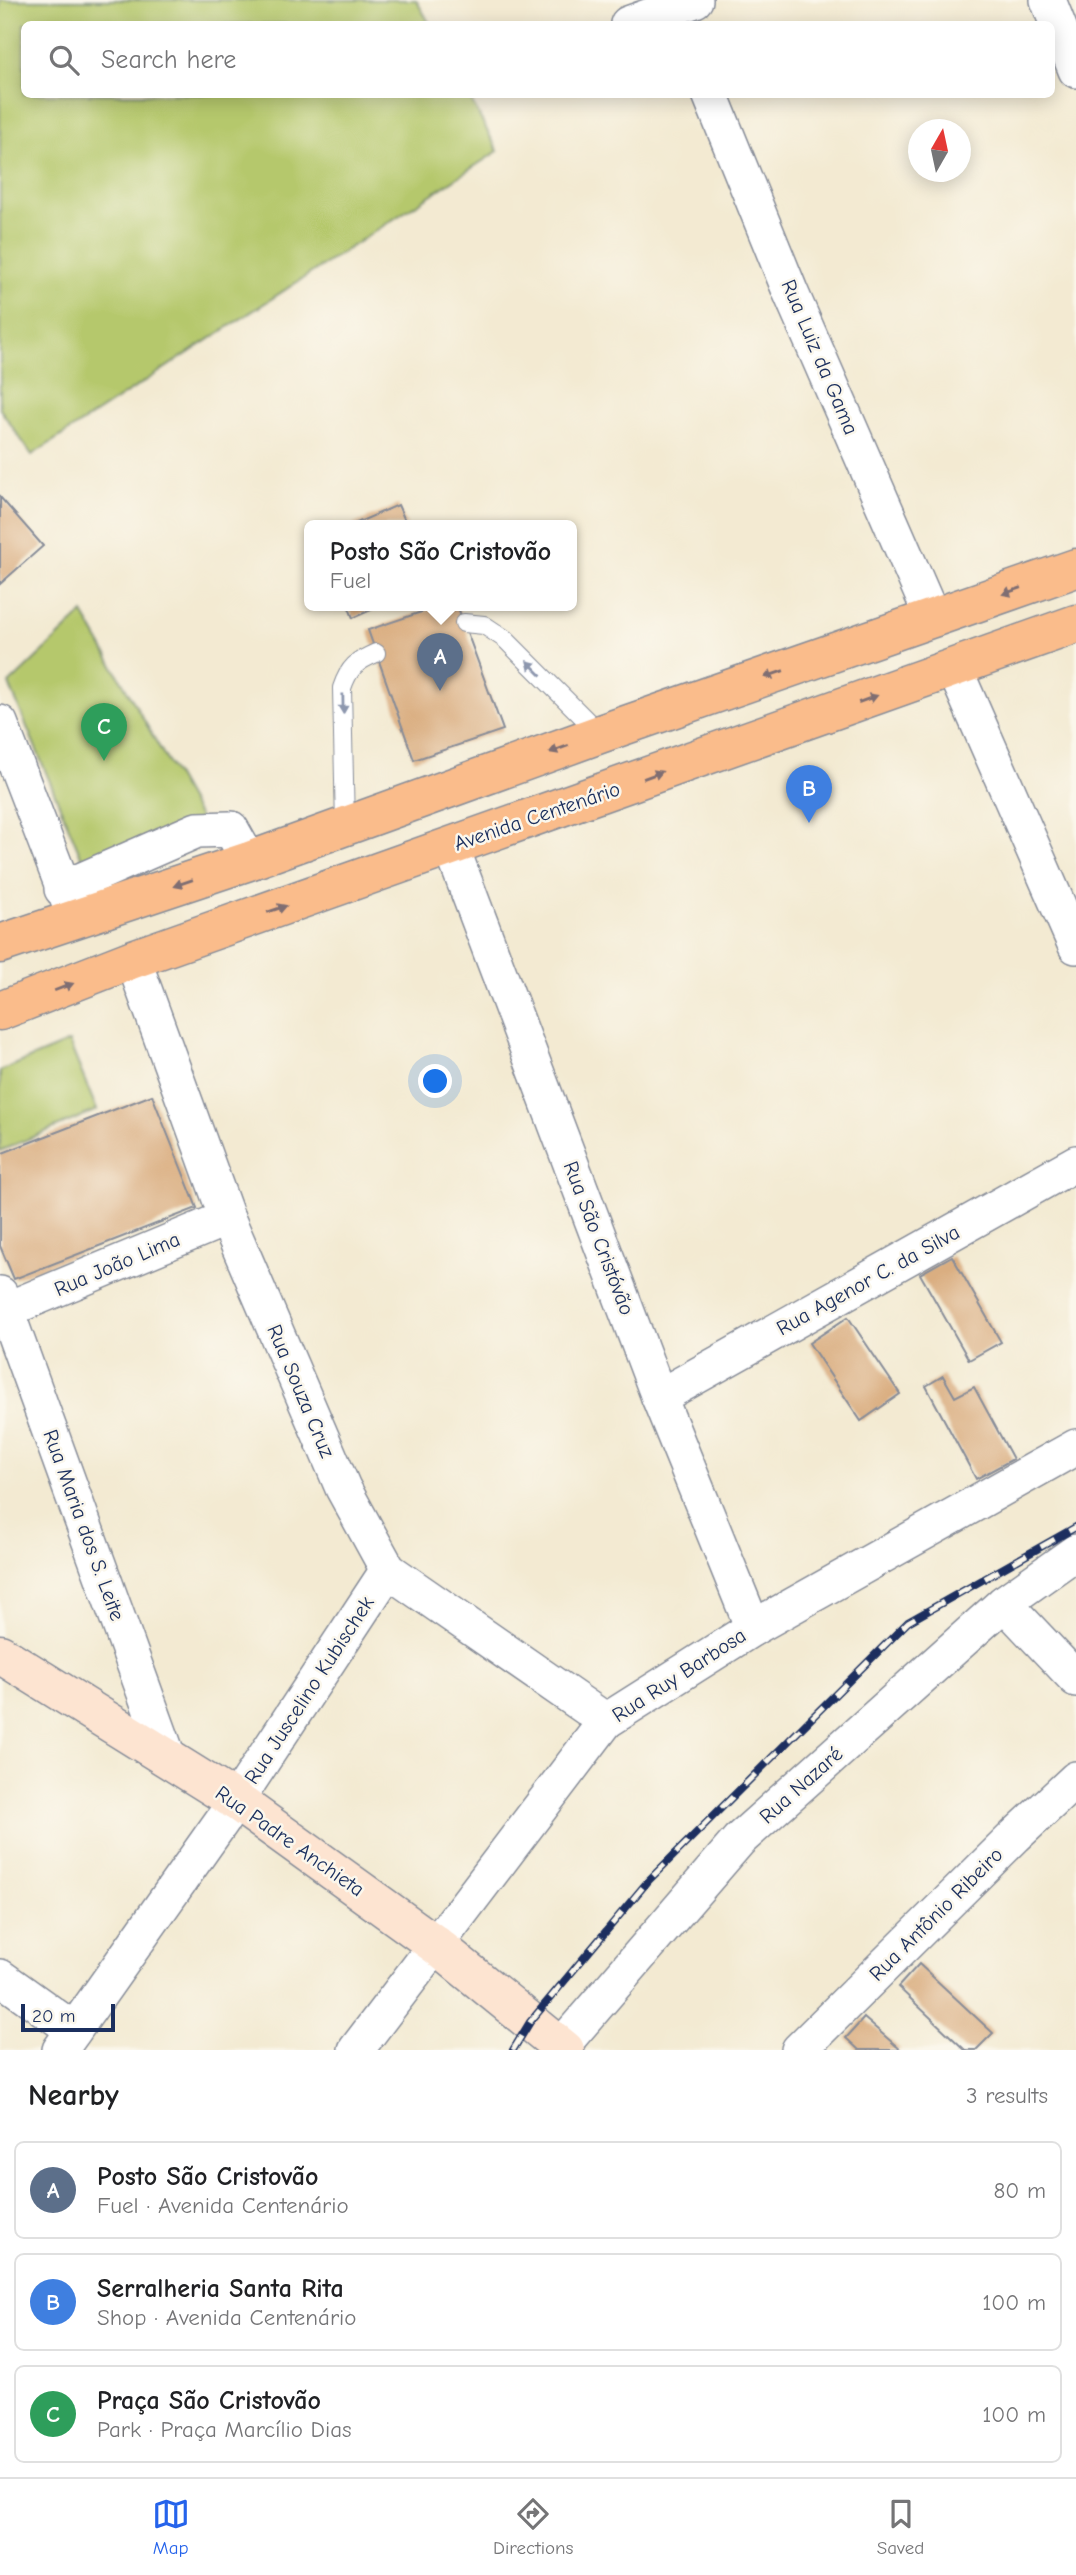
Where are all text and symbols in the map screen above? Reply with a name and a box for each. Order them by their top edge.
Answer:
search box [21,21,1055,98]
icon: search [45,41,83,79]
text: Search here [101,45,236,75]
north arrow [908,119,971,182]
street label: Rua Luiz da Gama [777,276,863,438]
popup [304,520,577,611]
text: Posto São Cristovão [330,537,551,567]
text: Fuel [330,567,371,594]
one-way arrow [1001,586,1022,597]
pin: A [417,633,463,691]
one-way arrow [526,660,543,677]
one-way arrow [763,669,784,680]
one-way arrow [337,693,348,715]
one-way arrow [857,693,878,704]
pin: C [81,703,127,761]
one-way arrow [548,744,569,755]
pin: B [786,765,832,823]
one-way arrow [643,769,664,780]
street label: Avenida Centenário [451,776,623,856]
one-way arrow [173,878,194,889]
one-way arrow [267,903,288,914]
one-way arrow [53,981,74,992]
your location [418,1064,452,1098]
street label: Rua São Cristóvão [559,1158,639,1318]
street label: Rua Agenor C. da Silva [772,1220,964,1340]
street label: Rua João Lima [51,1227,183,1301]
street label: Rua Souza Cruz [262,1321,340,1461]
street label: Rua Maria dos S. Leite [38,1426,130,1624]
street label: Rua Juscelino Kubischek [239,1592,379,1788]
street label: Rua Ruy Barbosa [608,1623,750,1727]
street label: Rua Nazaré [755,1741,847,1829]
street label: Rua Padre Anchieta [211,1781,369,1901]
street label: Rua Antônio Ribeiro [864,1842,1008,1986]
scale bar [21,2001,116,2033]
text: 20 m [32,2005,76,2027]
text: Nearby [28,2078,119,2113]
text: 3 results [966,2082,1048,2109]
text: Posto São Cristovão [97,2162,319,2192]
text: A [47,2177,59,2204]
text: 80 m [993,2177,1046,2204]
text: Fuel · Avenida Centenário [97,2192,349,2219]
text: Serralheria Santa Rita [97,2274,344,2304]
text: B [46,2289,60,2316]
text: 100 m [982,2289,1046,2316]
text: Shop · Avenida Centenário [97,2304,356,2331]
text: Praça São Cristovão [97,2386,321,2416]
text: C [46,2401,60,2428]
text: 100 m [982,2401,1046,2428]
text: Park · Praça Marcílio Dias [97,2416,352,2443]
tab: Map [152,2495,190,2559]
tab: Directions [493,2495,573,2559]
tab: Saved [877,2495,924,2559]

